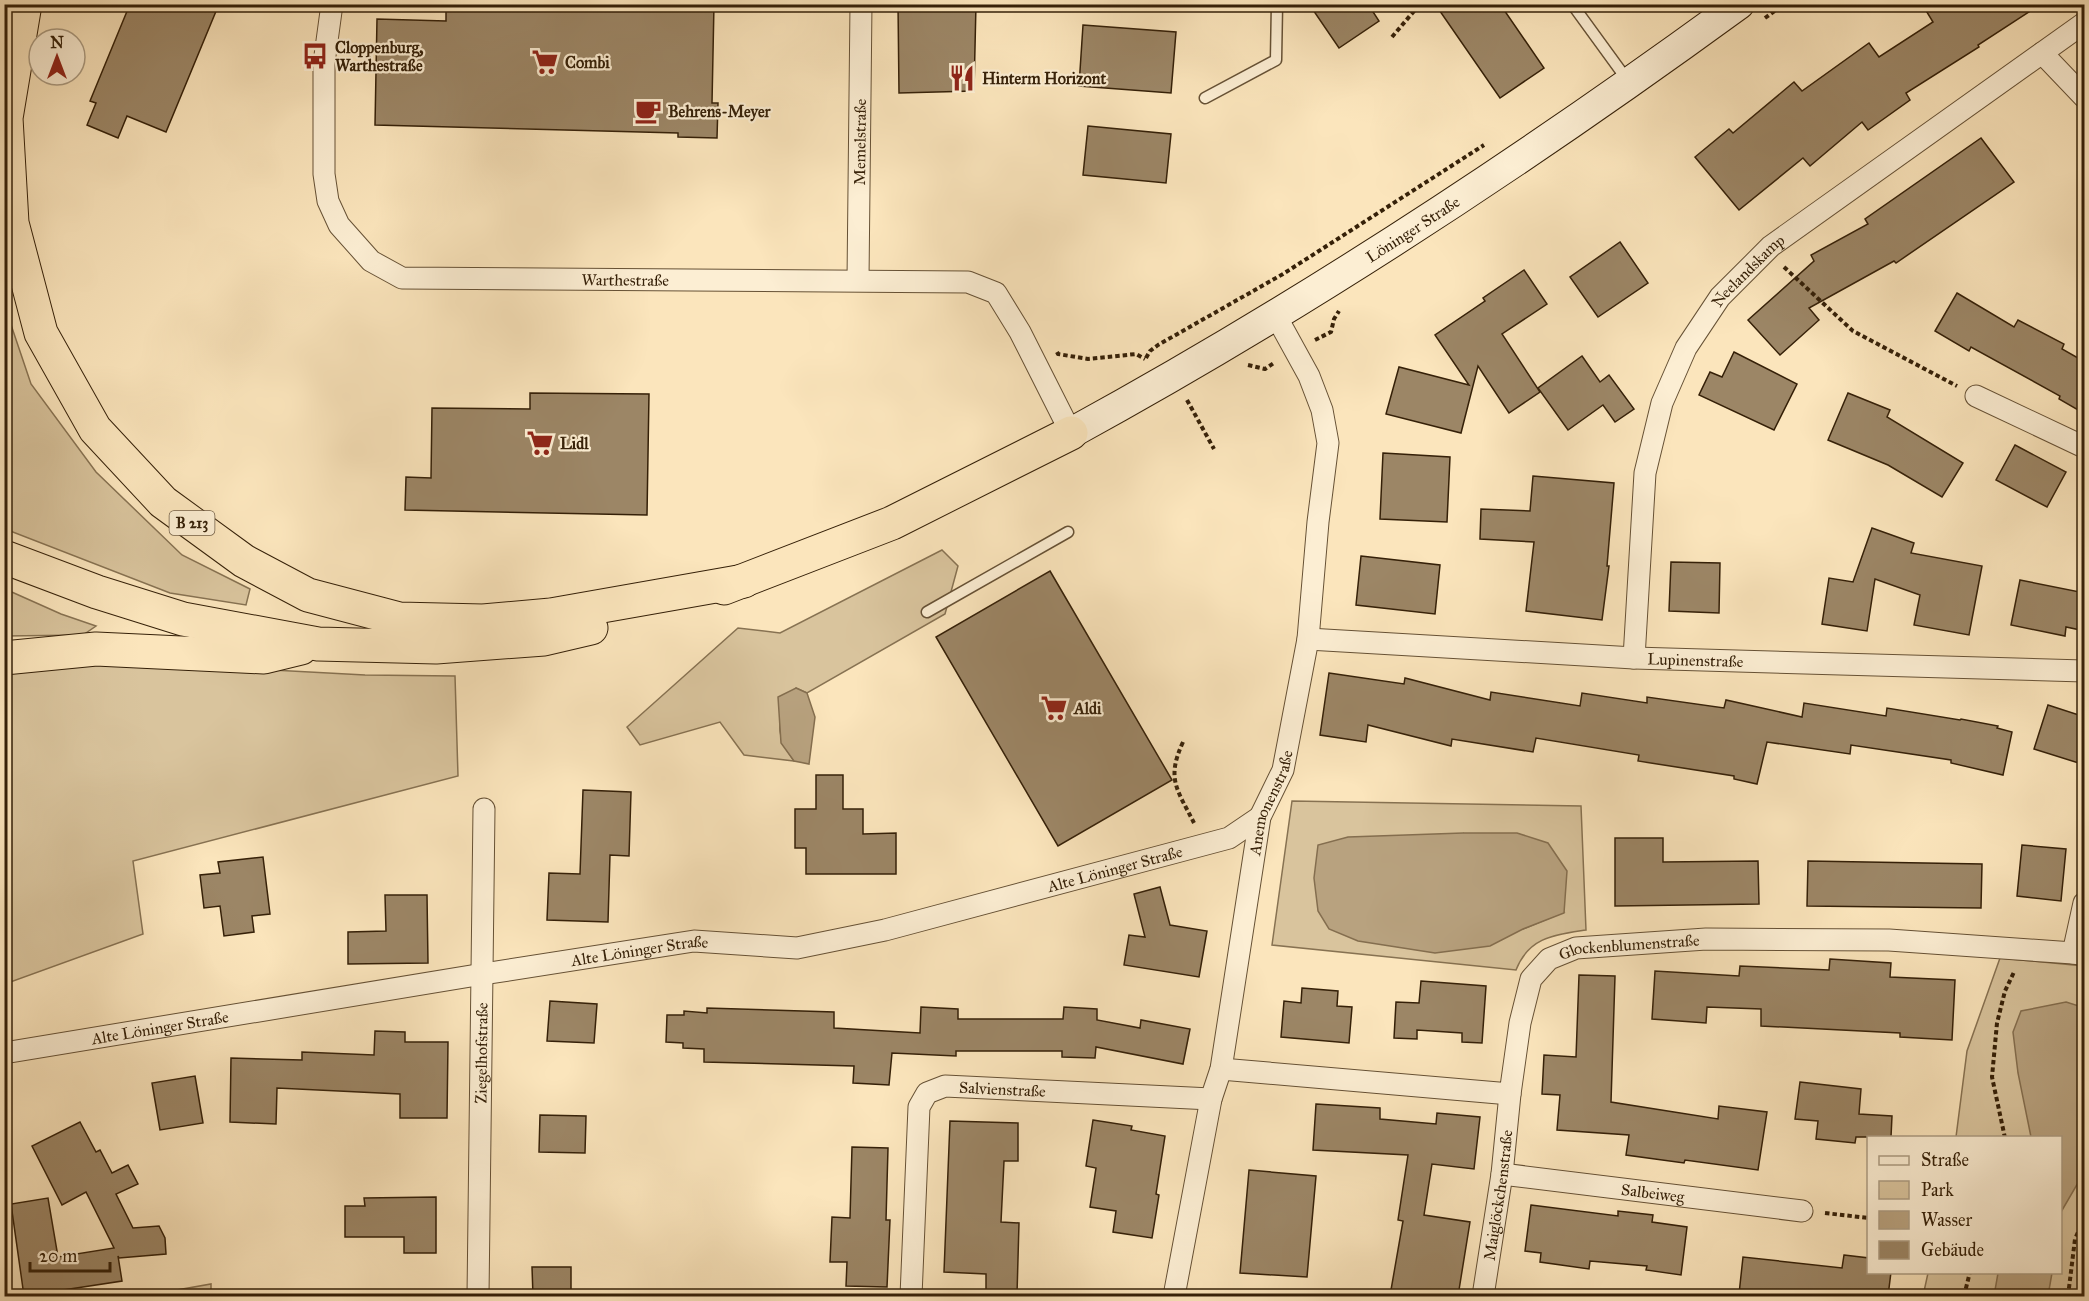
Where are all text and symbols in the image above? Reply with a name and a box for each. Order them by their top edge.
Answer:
north arrow [27,27,87,87]
text: N [50,33,64,52]
place label: Cloppenburg, Warthestraße [335,38,423,75]
bus stop icon: Cloppenburg, Warthestraße [300,41,330,71]
supermarket icon: Combi [530,47,560,77]
place label: Combi [565,53,610,72]
restaurant icon: Hinterm Horizont [947,63,977,93]
place label: Hinterm Horizont [982,69,1106,88]
cafe icon: Behrens-Meyer [633,96,663,126]
street label: Memelstraße [850,98,870,185]
place label: Behrens-Meyer [668,102,772,122]
street label: Löninger Straße [1362,192,1464,267]
street label: Neelandskamp [1707,230,1788,311]
street label: Warthestraße [581,270,669,290]
supermarket icon: Lidl [525,428,555,458]
place label: Lidl [560,434,589,453]
road number: B 213 [170,511,214,535]
street label: Lupinenstraße [1647,649,1744,671]
supermarket icon: Aldi [1039,693,1069,723]
place label: Aldi [1073,699,1102,718]
street label: Anemonenstraße [1245,748,1297,858]
street label: Alte Löninger Straße [1045,842,1185,896]
street label: Glockenblumenstraße [1556,930,1700,964]
street label: Alte Löninger Straße [569,932,709,970]
street label: Ziegelhofstraße [471,1002,492,1104]
street label: Alte Löninger Straße [89,1007,230,1049]
street label: Salvienstraße [958,1078,1046,1101]
street label: Maiglöckchenstraße [1480,1129,1516,1262]
legend [1867,1136,2062,1274]
text: Straße [1921,1149,1969,1171]
text: Park [1921,1179,1954,1201]
street label: Salbeiweg [1620,1180,1686,1207]
text: Wasser [1921,1209,1972,1231]
scale bar [30,1235,110,1273]
text: Gebäude [1921,1239,1984,1261]
text: 20 m [39,1245,77,1267]

